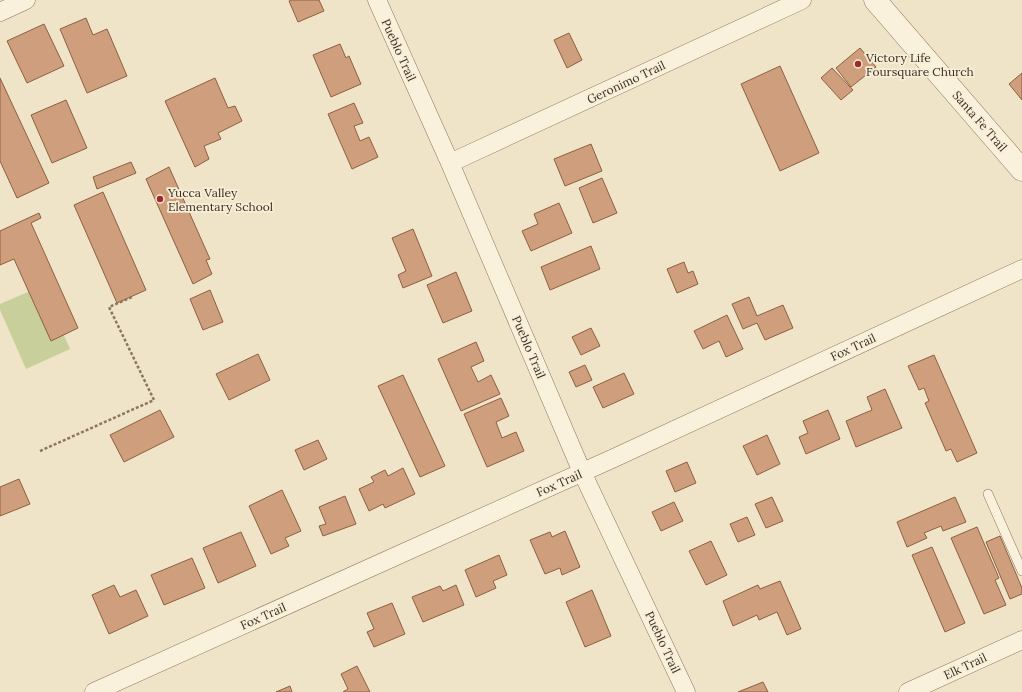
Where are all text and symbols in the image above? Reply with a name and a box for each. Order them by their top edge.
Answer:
street label: Pueblo Trail [379,16,419,84]
place label: Victory Life Foursquare Church [865,50,974,79]
street label: Geronimo Trail [584,57,668,107]
marker: Victory Life Foursquare Church [853,59,863,69]
street label: Santa Fe Trail [950,88,1010,154]
place label: Yucca Valley Elementary School [167,185,273,214]
marker: Yucca Valley Elementary School [155,194,165,204]
street label: Pueblo Trail [509,313,549,381]
street label: Fox Trail [828,330,878,364]
street label: Fox Trail [534,466,584,500]
street label: Fox Trail [238,599,288,633]
street label: Pueblo Trail [642,609,684,675]
street label: Elk Trail [941,650,989,682]

